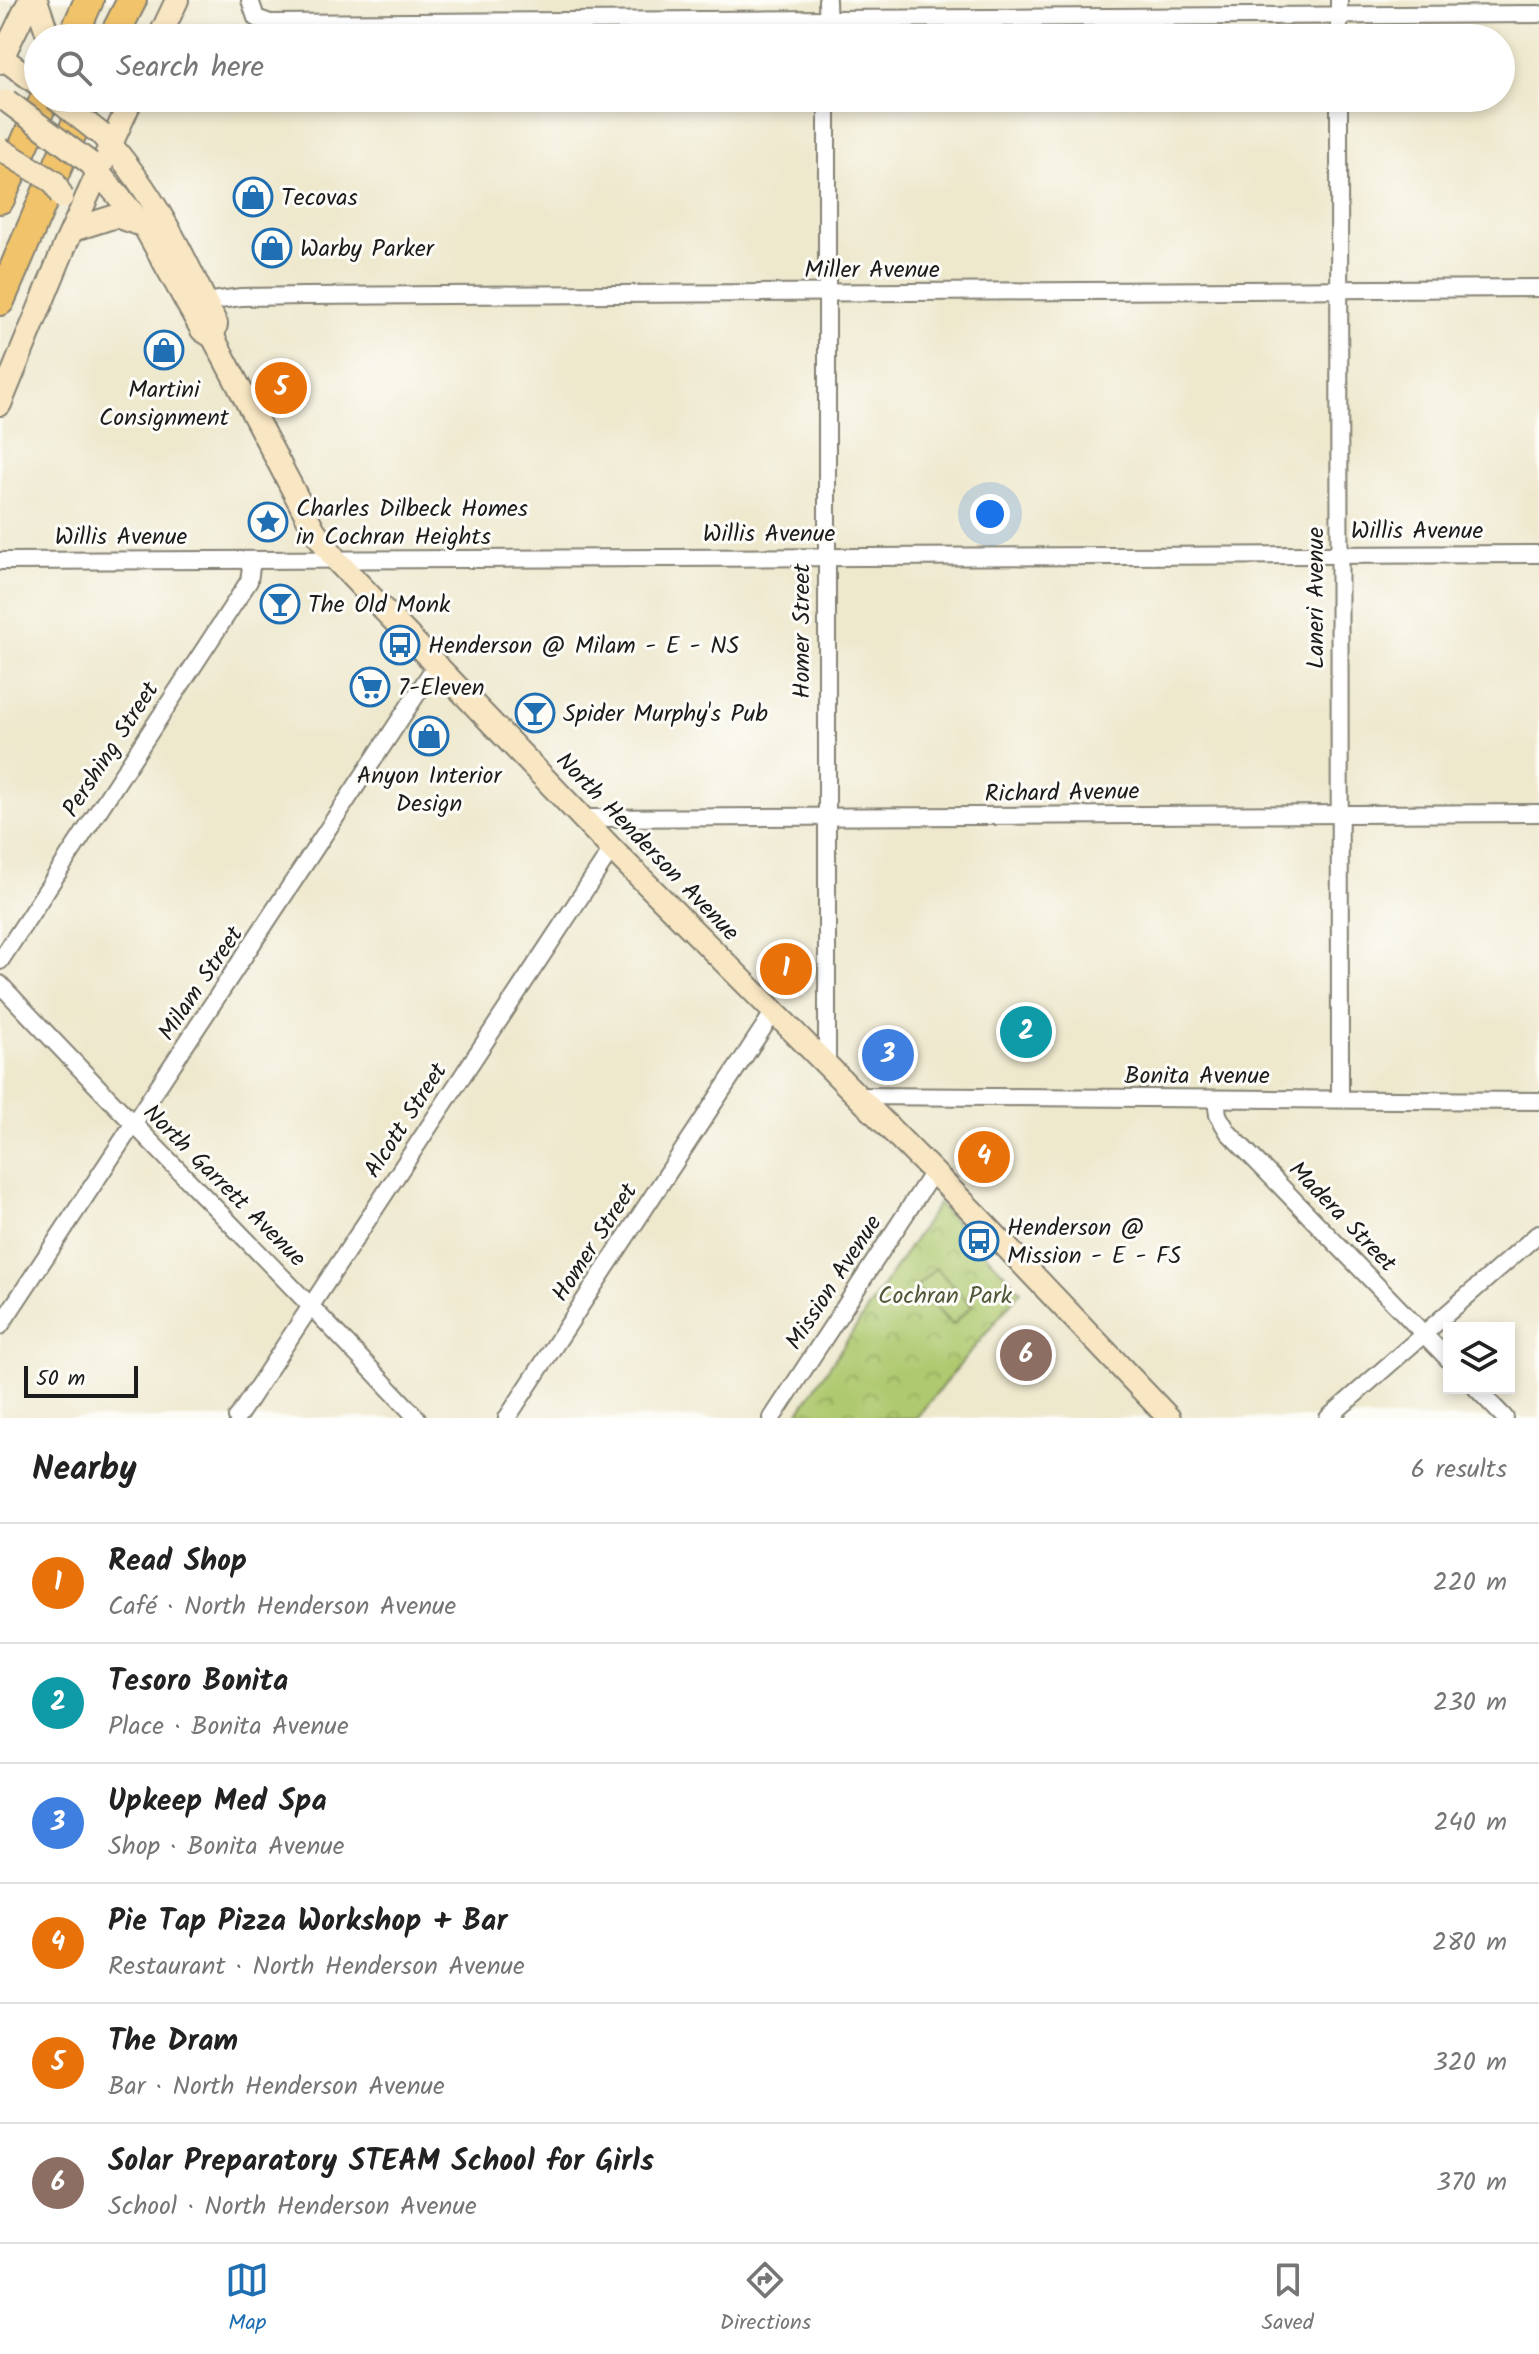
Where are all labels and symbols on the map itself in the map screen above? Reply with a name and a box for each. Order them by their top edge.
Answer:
shop icon: Tecovas [232,176,274,218]
place label: Tecovas [281,179,358,218]
shop icon: Warby Parker [251,227,293,269]
place label: Warby Parker [300,230,436,269]
street label: Miller Avenue [804,251,940,290]
shop icon: Martini Consignment [143,329,185,371]
pin: 5 [255,358,307,418]
place label: Martini Consignment [99,371,230,438]
place label: Charles Dilbeck Homes in Cochran Heights [296,490,528,557]
your location [970,494,1010,534]
place icon: Charles Dilbeck Homes in Cochran Heights [247,501,289,543]
street label: Willis Avenue [1351,512,1483,551]
street label: Willis Avenue [703,515,835,554]
street label: Willis Avenue [55,518,187,557]
street label: Laneri Avenue [1297,527,1336,669]
street label: Homer Street [783,563,822,699]
bar icon: The Old Monk [259,583,301,625]
place label: The Old Monk [308,586,451,625]
bus stop icon: Henderson @ Milam - E - NS [379,624,421,666]
place label: Henderson @ Milam - E - NS [428,627,739,666]
supermarket icon: 7-Eleven [349,666,391,708]
place label: 7-Eleven [398,669,485,708]
street label: Pershing Street [53,673,170,826]
bar icon: Spider Murphy's Pub [514,692,556,734]
place label: Spider Murphy's Pub [563,695,768,734]
shop icon: Anyon Interior Design [408,715,450,757]
street label: North Henderson Avenue [546,743,748,951]
place label: Anyon Interior Design [357,757,503,824]
street label: Richard Avenue [984,773,1140,814]
street label: Milam Street [148,918,255,1049]
pin: 1 [760,939,812,999]
pin: 2 [1000,1002,1052,1062]
pin: 3 [862,1025,914,1085]
street label: Alcott Street [354,1055,459,1186]
street label: Bonita Avenue [1124,1057,1270,1096]
street label: North Garrett Avenue [133,1095,315,1277]
pin: 4 [958,1127,1010,1187]
street label: Madera Street [1278,1152,1406,1282]
street label: Homer Street [542,1175,649,1310]
street label: Mission Avenue [776,1207,893,1358]
place label: Henderson @ Mission - E - FS [1007,1209,1182,1276]
bus stop icon: Henderson @ Mission - E - FS [958,1220,1000,1262]
park label: Cochran Park [878,1277,1013,1316]
pin: 6 [1000,1325,1052,1385]
scale bar [24,1362,138,1398]

